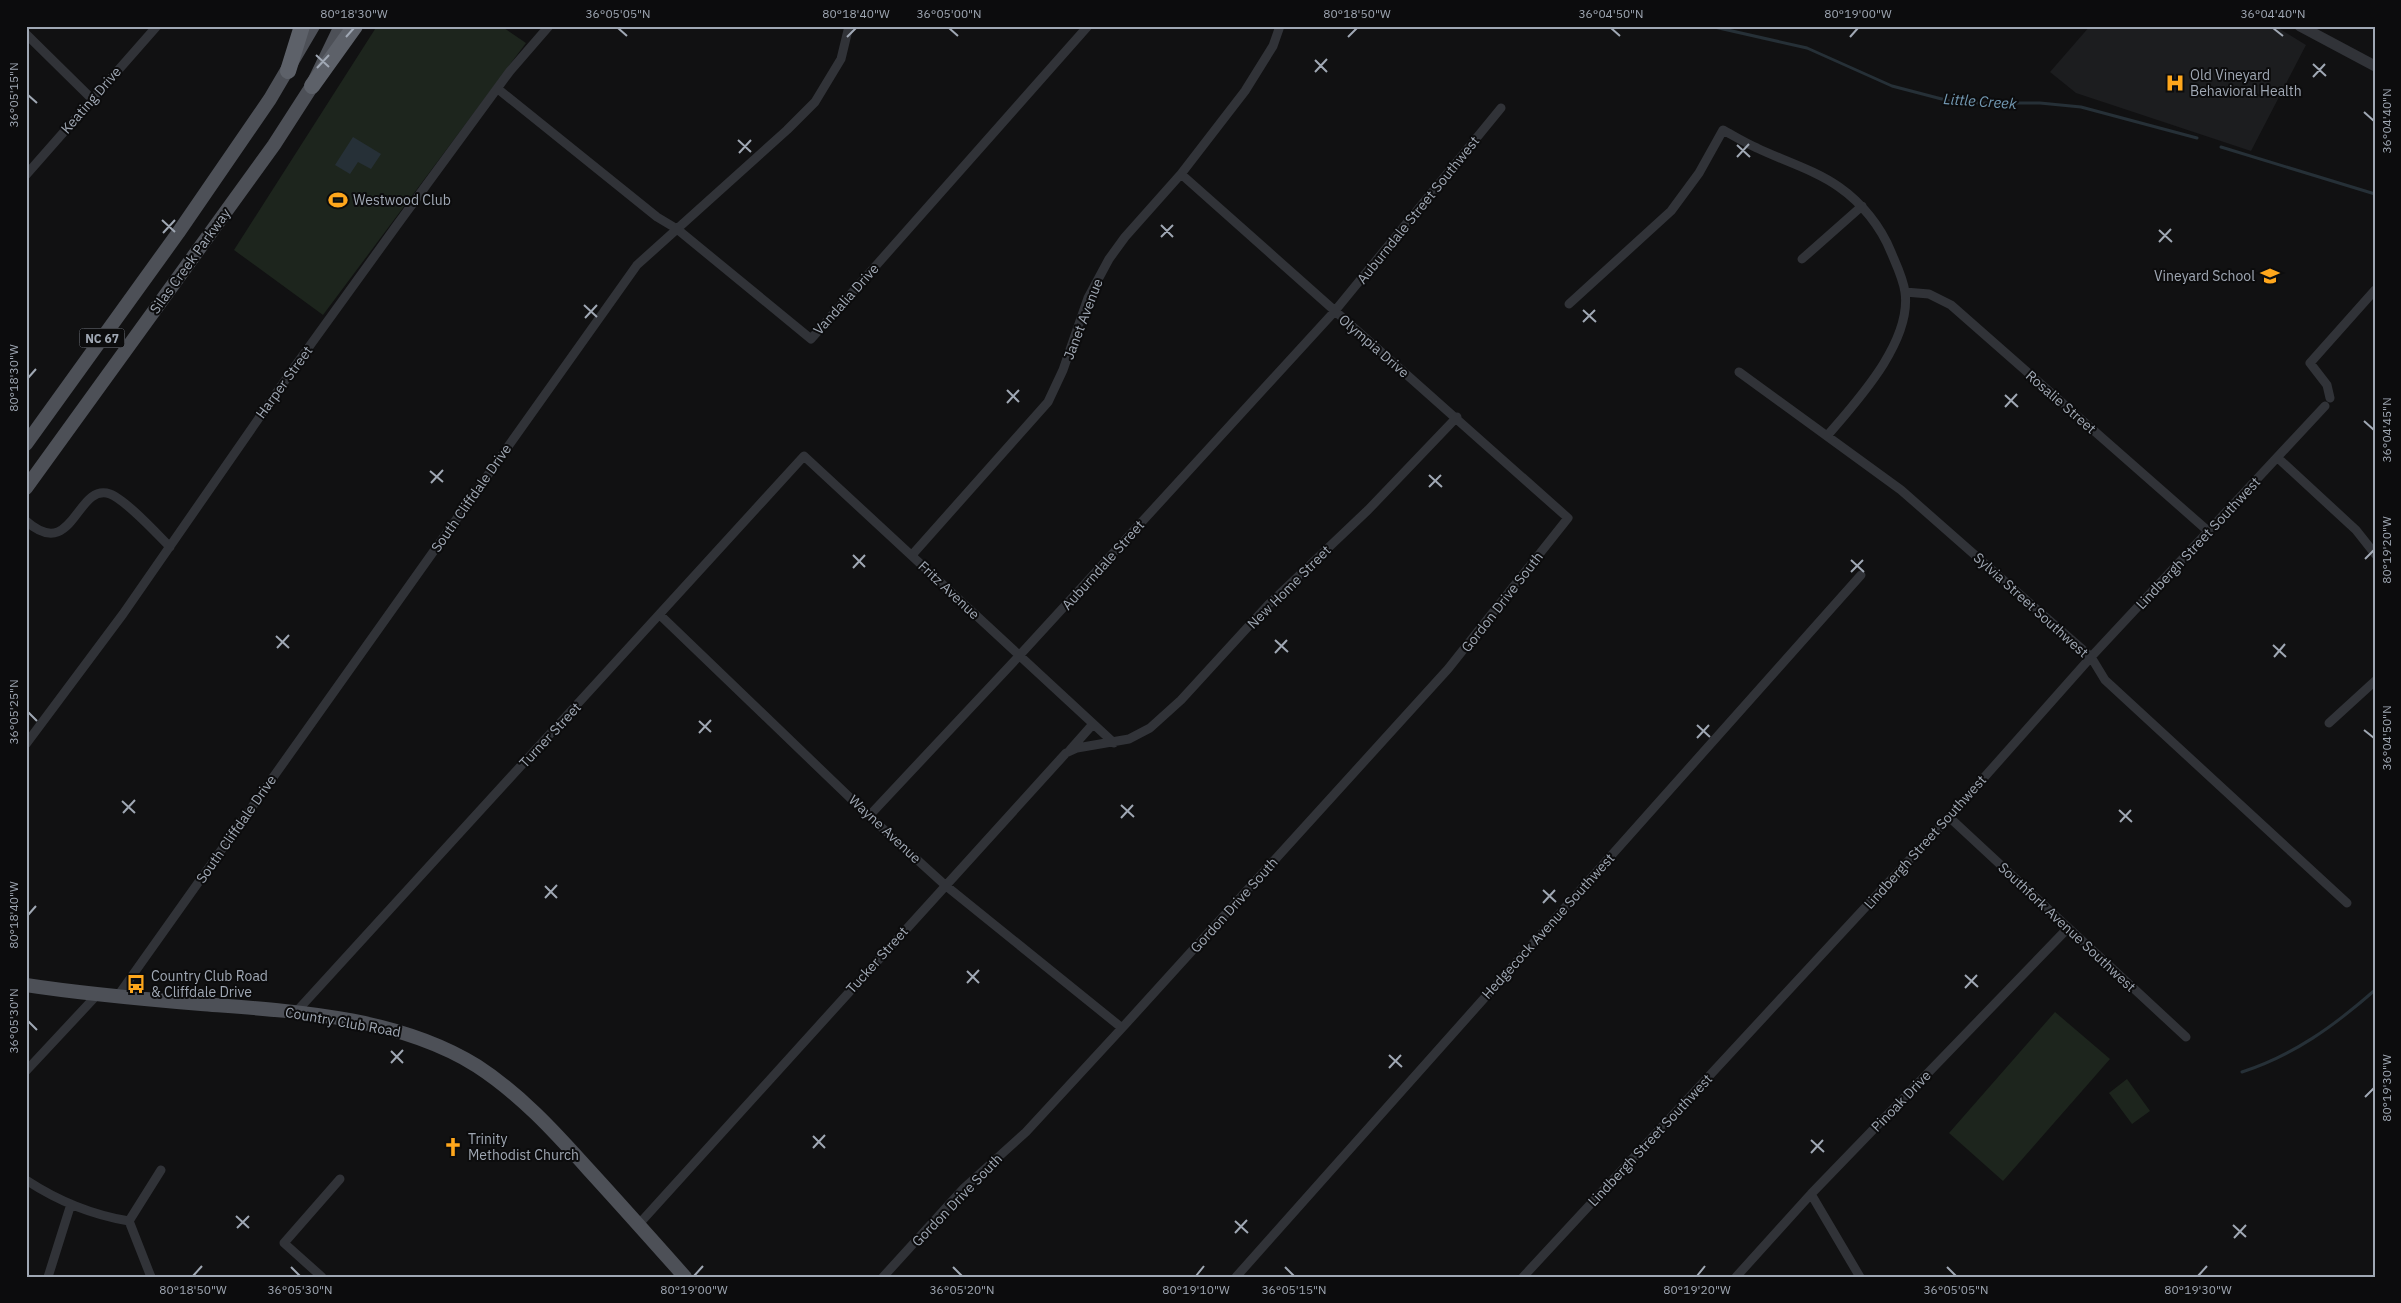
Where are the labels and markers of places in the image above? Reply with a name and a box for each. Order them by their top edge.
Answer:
place label: Old Vineyard Behavioral Health [2190,66,2302,100]
hospital icon: Old Vineyard Behavioral Health [2164,72,2186,94]
sports icon: Westwood Club [327,189,349,211]
place label: Westwood Club [353,191,451,209]
school or university icon: Vineyard School [2259,265,2281,287]
place label: Vineyard School [2154,267,2255,285]
place label: Country Club Road & Cliffdale Drive [151,967,268,1001]
bus stop icon: Country Club Road & Cliffdale Drive [125,973,147,995]
place label: Trinity Methodist Church [468,1130,579,1164]
church icon: Trinity Methodist Church [442,1136,464,1158]

